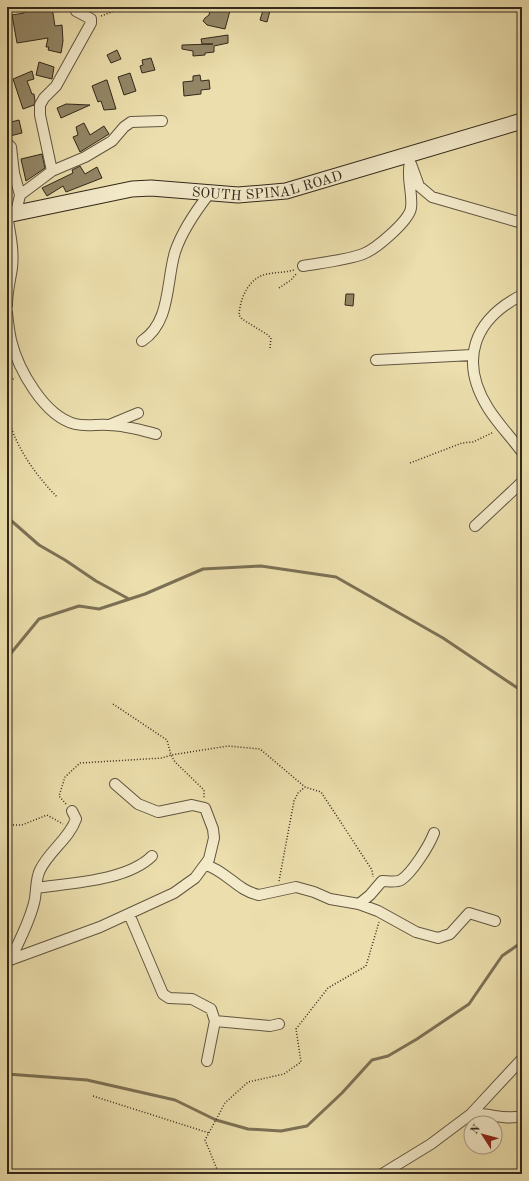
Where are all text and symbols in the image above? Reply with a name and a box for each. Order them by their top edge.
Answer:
street label: SOUTH SPINAL ROAD [191,169,344,203]
north arrow [463,1115,503,1155]
text: N [469,1123,483,1137]

